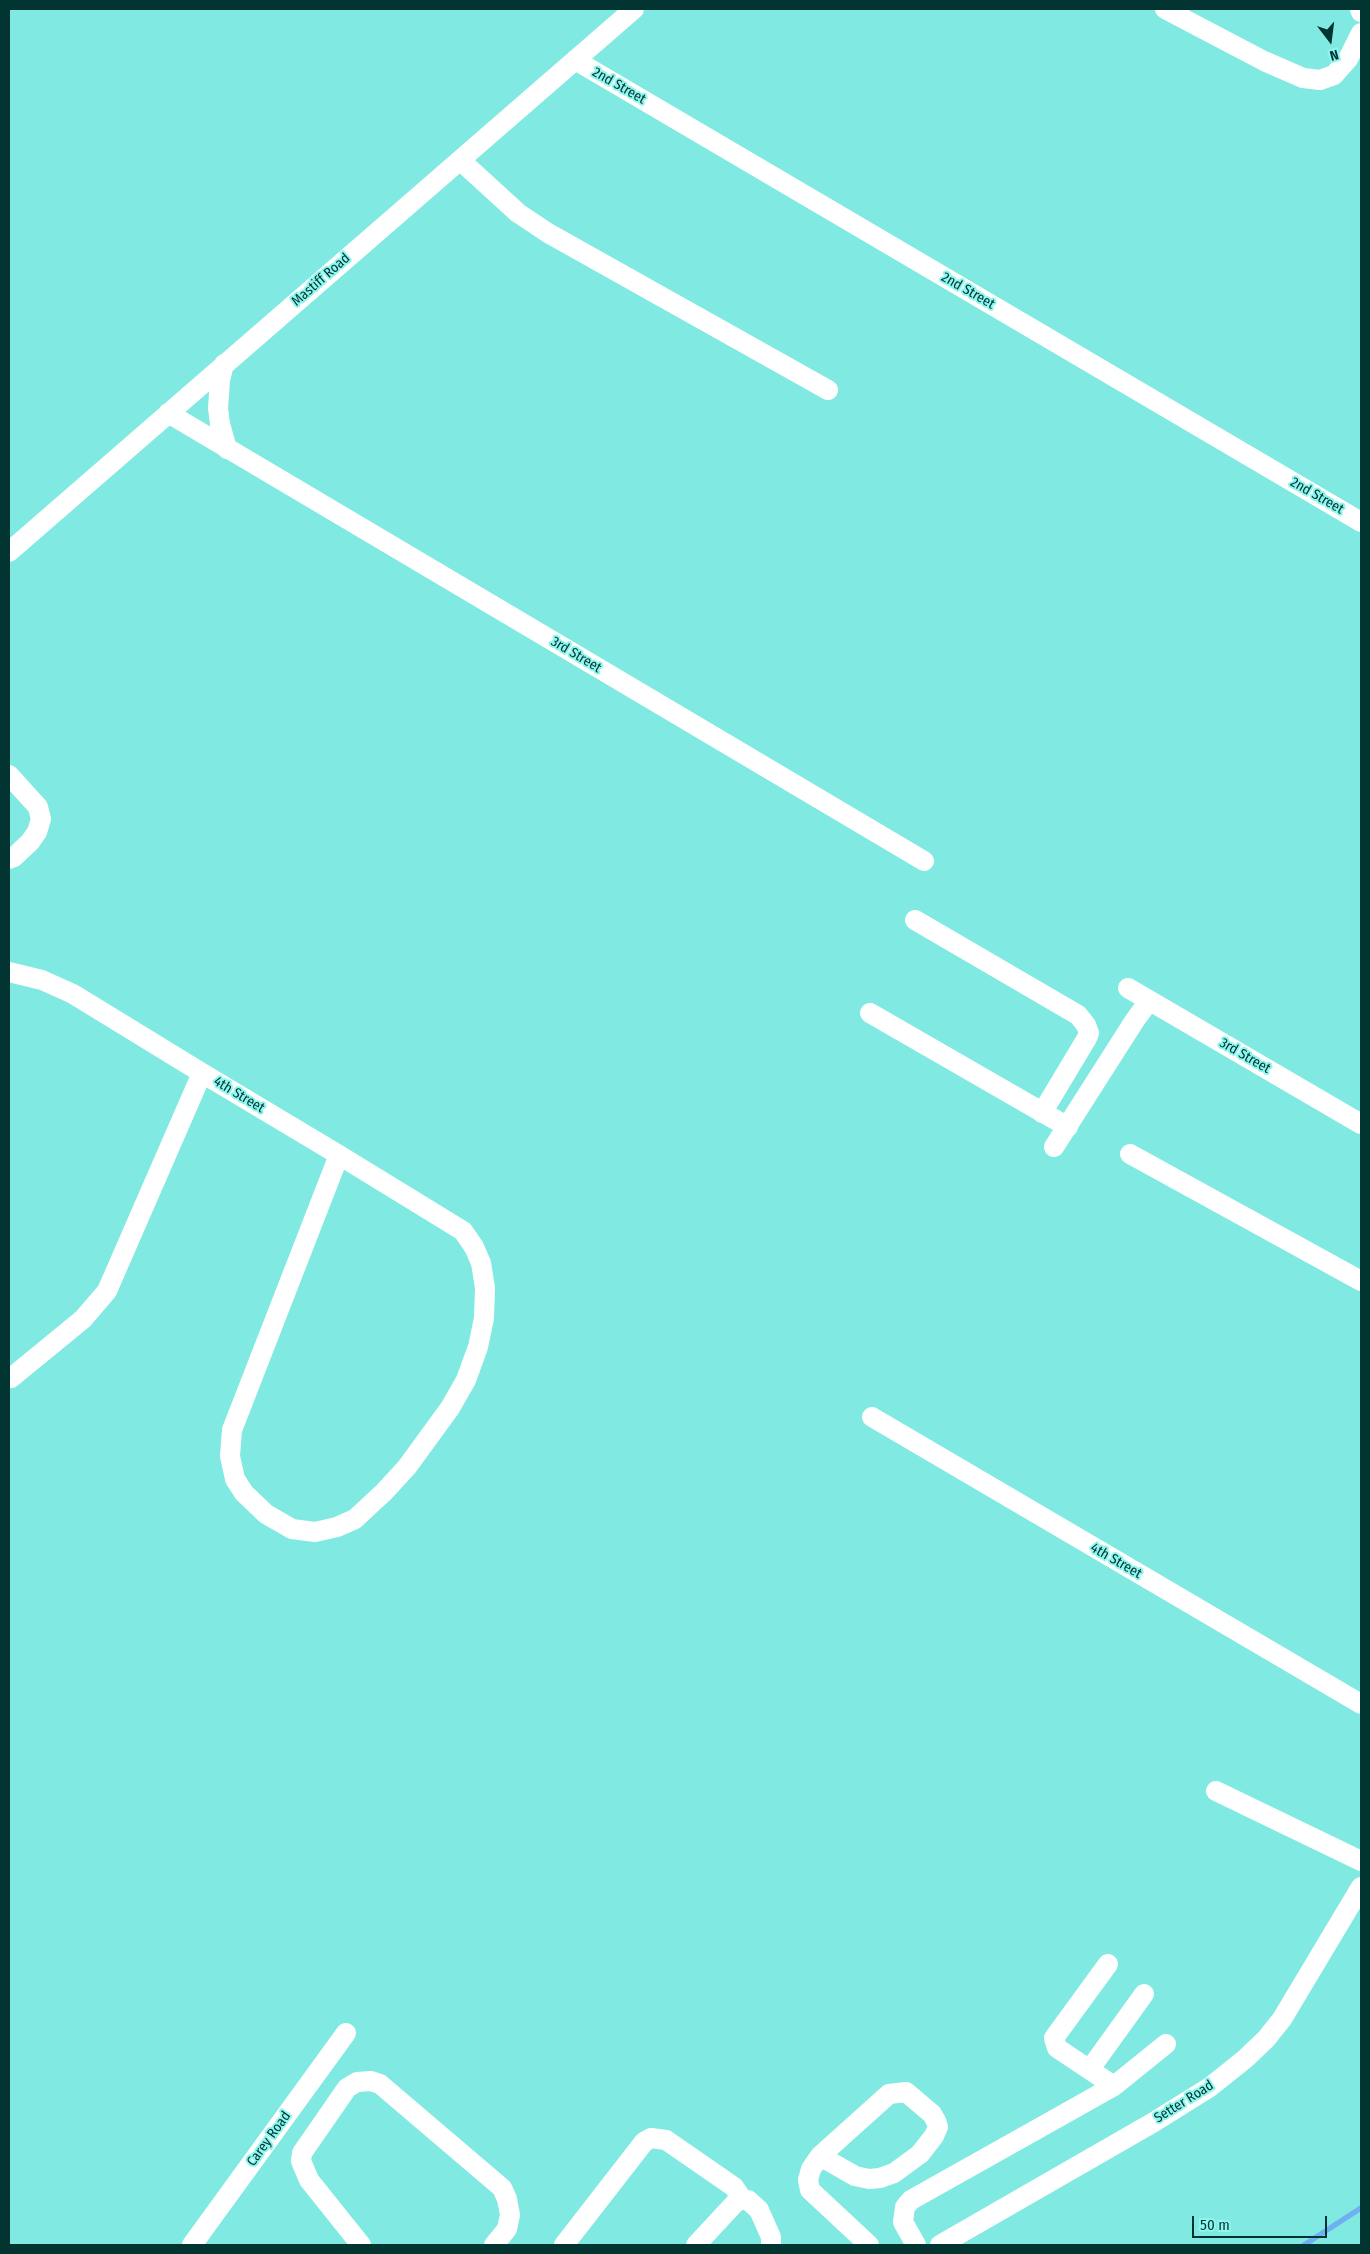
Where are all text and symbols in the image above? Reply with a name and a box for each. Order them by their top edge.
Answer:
north arrow [1305,15,1355,65]
text: N [1328,46,1340,64]
street label: 2nd Street [589,64,649,108]
street label: Mastiff Road [288,250,354,310]
street label: 2nd Street [938,269,998,313]
street label: 2nd Street [1287,474,1347,518]
street label: 3rd Street [548,633,604,677]
street label: 3rd Street [1217,1035,1273,1077]
street label: 4th Street [210,1073,268,1117]
street label: 4th Street [1087,1540,1145,1582]
street label: Setter Road [1151,2077,1217,2127]
street label: Carey Road [243,2108,295,2170]
scale bar [1195,2206,1330,2238]
text: 50 m [1200,2216,1230,2234]

